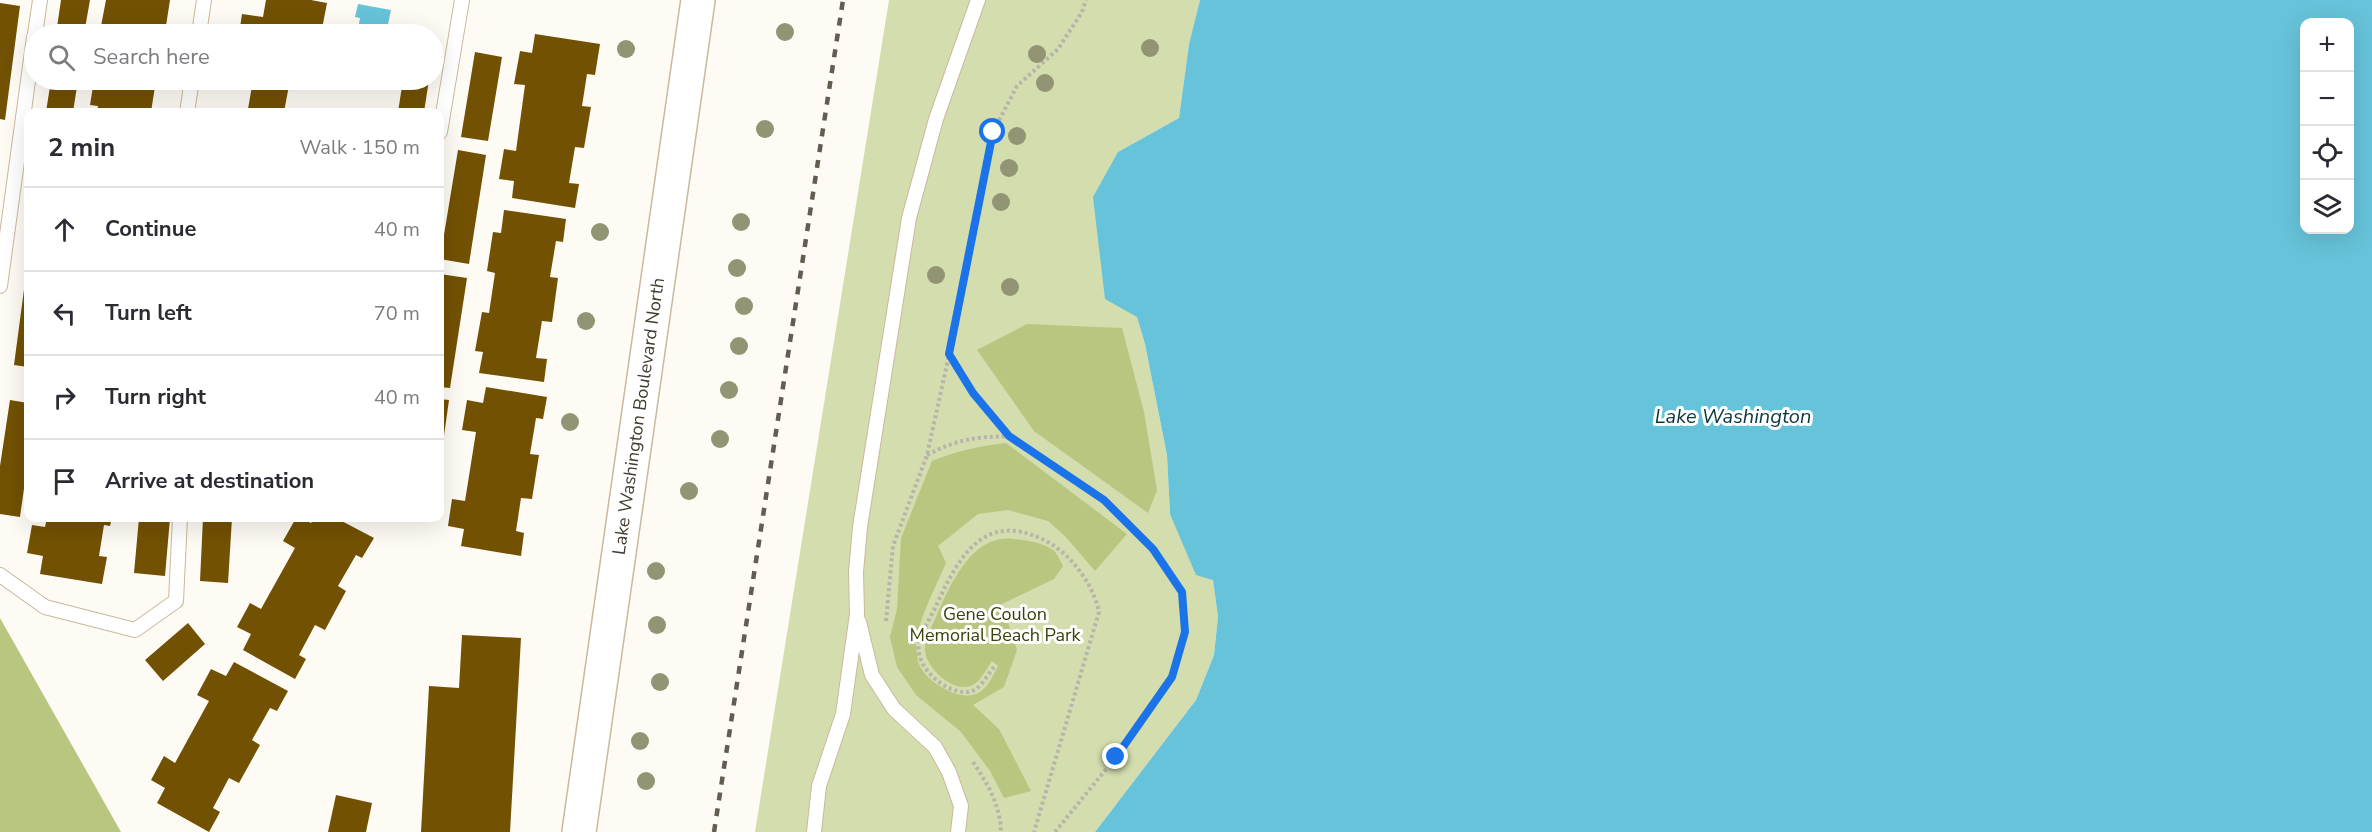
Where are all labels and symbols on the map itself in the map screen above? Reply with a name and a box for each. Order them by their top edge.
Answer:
route start [979,118,1005,144]
street label: Lake Washington Boulevard North [607,276,670,556]
water label: Lake Washington [1655,403,1811,430]
park label: Gene Coulon Memorial Beach Park [910,602,1081,647]
route end [1102,743,1128,769]

